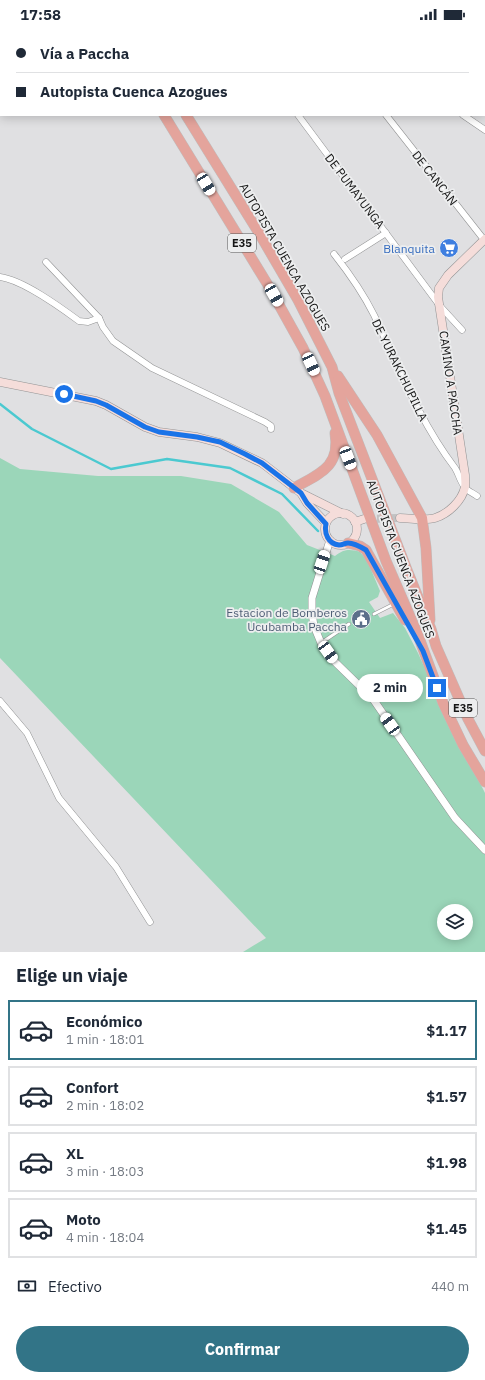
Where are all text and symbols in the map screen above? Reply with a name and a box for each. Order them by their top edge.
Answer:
text: 17:58 [20,5,61,24]
text: Vía a Paccha [40,44,129,63]
text: Autopista Cuenca Azogues [40,82,228,101]
street label: DE CANCÁN [409,148,461,208]
street label: DE PUMAYUNGA [322,151,388,232]
car [195,171,217,197]
street label: AUTOPISTA CUENCA AZOGUES [236,180,334,334]
road number: E35 [228,234,256,252]
supermarket icon: Blanquita [438,237,460,259]
place label: Blanquita [383,241,436,256]
car [263,282,285,308]
street label: DE YURAKCHUPILLA [369,316,431,424]
street label: CAMINO A PACCHA [436,330,466,436]
car [300,351,322,377]
route start [55,385,73,403]
car [338,445,358,471]
street label: AUTOPISTA CUENCA AZOGUES [364,478,438,640]
car [313,549,331,575]
place label: Estacion de Bomberos Ucubamba Paccha [226,605,348,634]
public building icon: Estacion de Bomberos Ucubamba Paccha [350,608,372,630]
car [316,639,340,665]
callout: 2 min [357,674,423,702]
text: 2 min [373,679,407,696]
route end [428,679,446,697]
road number: E35 [449,699,477,717]
car [378,711,402,737]
map controls [437,904,473,940]
button: layers [437,904,473,940]
text: Elige un viaje [16,964,128,987]
icon: car [18,1012,54,1048]
text: Económico [66,1012,142,1031]
text: $1.17 [426,1021,467,1040]
text: 1 min · 18:01 [66,1031,144,1048]
icon: car [18,1078,54,1114]
text: Confort [66,1078,119,1097]
text: $1.57 [426,1087,467,1106]
text: 2 min · 18:02 [66,1097,144,1114]
icon: car [18,1144,54,1180]
text: XL [66,1144,84,1163]
text: $1.98 [426,1153,467,1172]
text: 3 min · 18:03 [66,1163,144,1180]
icon: car [18,1210,54,1246]
text: Moto [66,1210,101,1229]
text: $1.45 [426,1219,467,1238]
text: 4 min · 18:04 [66,1229,144,1246]
icon: cash [16,1275,38,1297]
text: Efectivo [48,1277,102,1296]
text: 440 m [431,1278,469,1295]
button: Confirmar [16,1326,469,1372]

